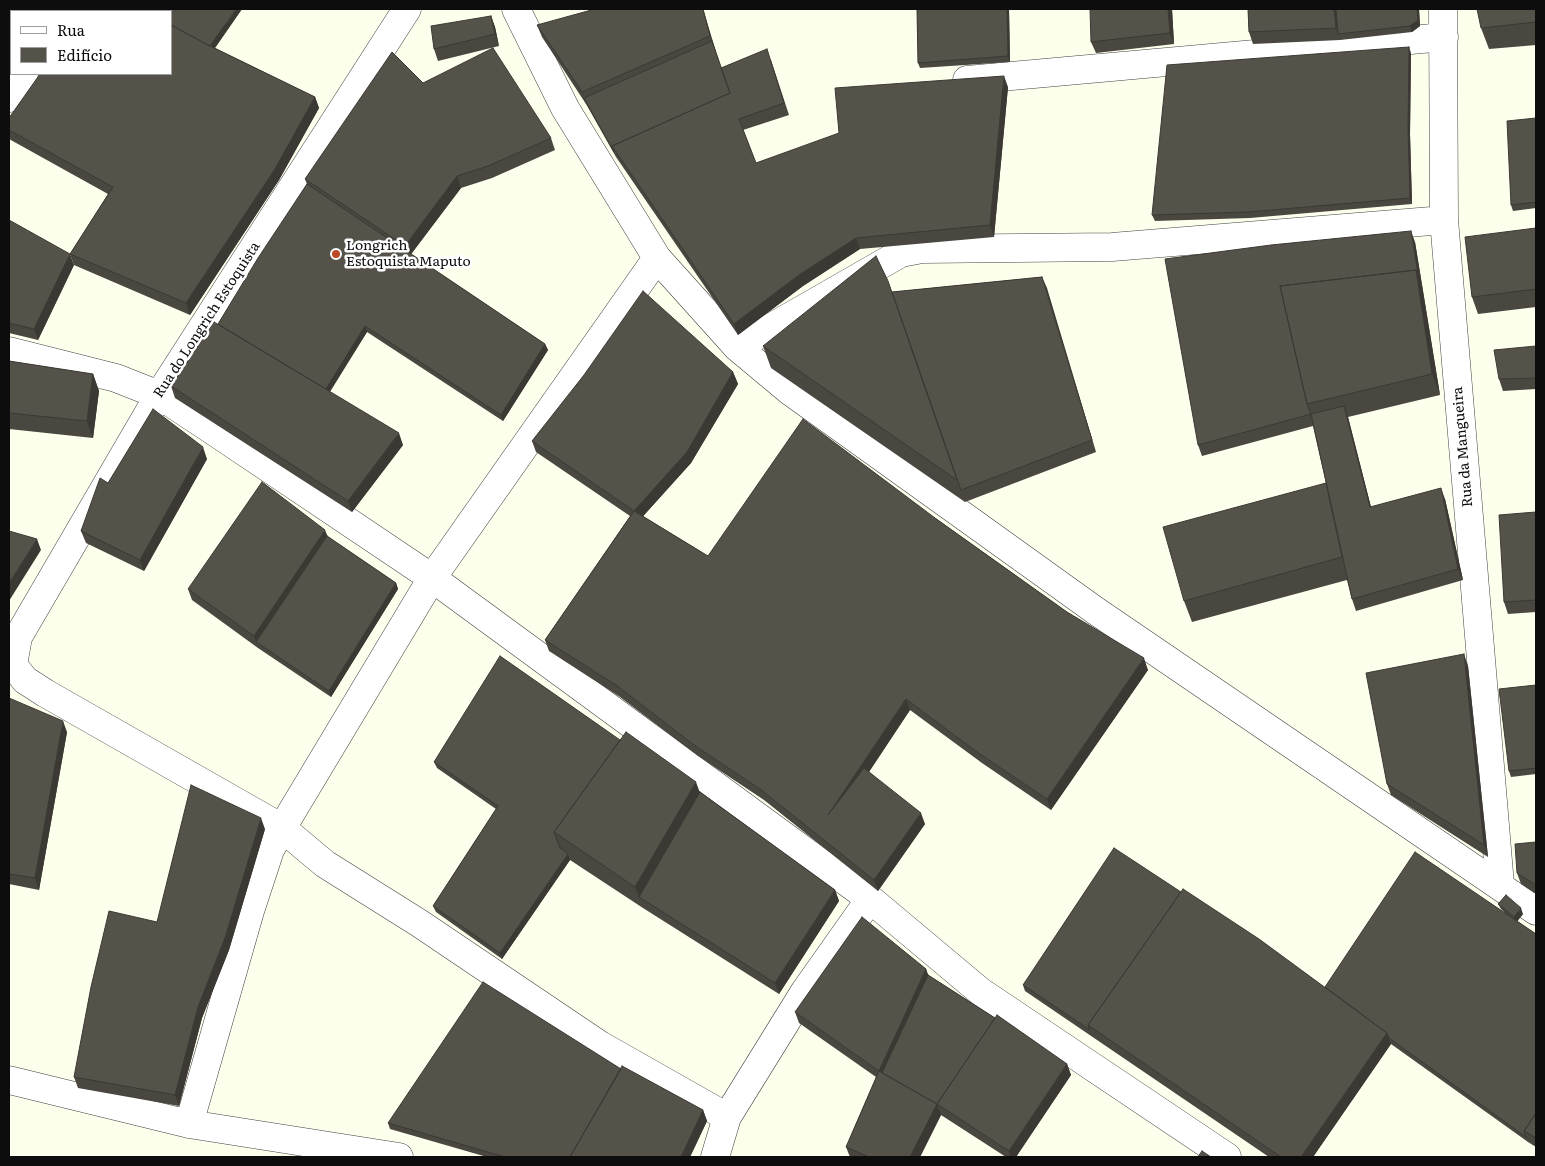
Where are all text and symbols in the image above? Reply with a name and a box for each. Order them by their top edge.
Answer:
legend [10,10,172,75]
text: Rua [57,18,85,41]
text: Edifício [57,43,112,66]
place label: Longrich Estoquista Maputo [346,238,471,270]
street label: Rua do Longrich Estoquista [150,239,264,401]
marker: Longrich Estoquista Maputo [330,248,342,260]
street label: Rua da Mangueira [1449,386,1477,508]

